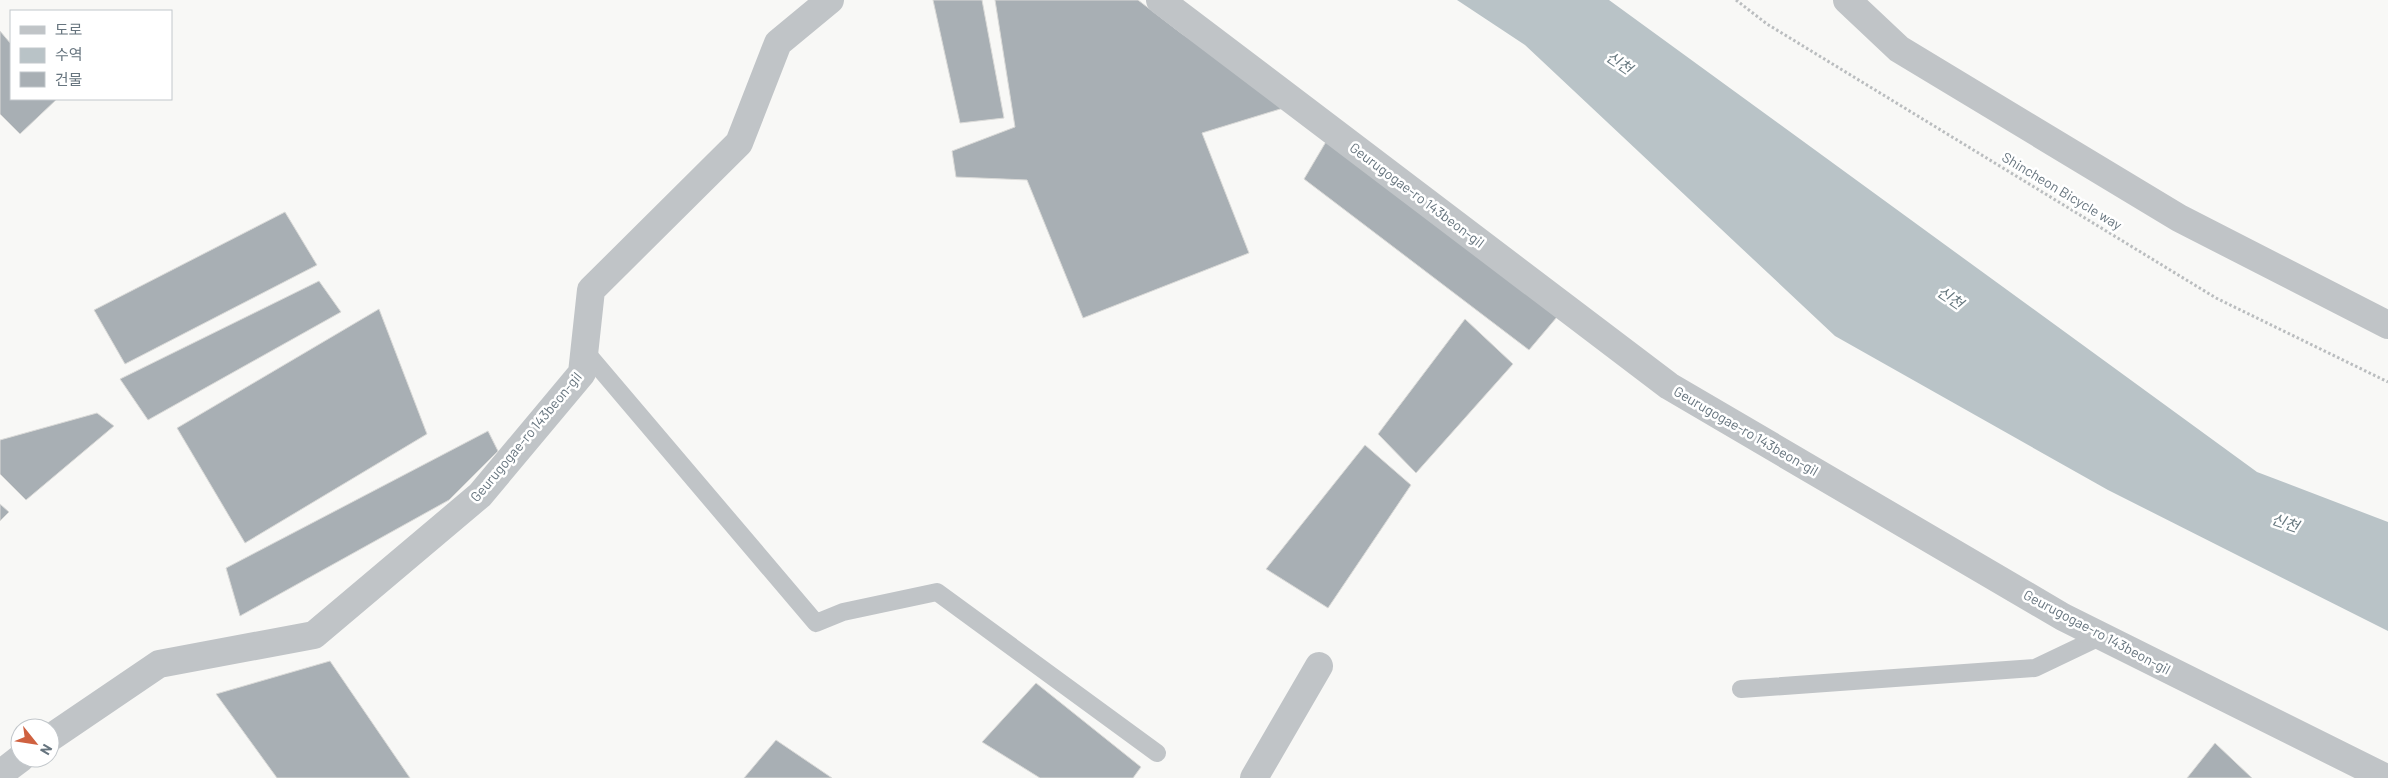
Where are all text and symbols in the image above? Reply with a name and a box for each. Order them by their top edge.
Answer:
legend [10,10,172,100]
text: 도로 [55,20,83,38]
text: 수역 [55,45,83,63]
water label: 신천 [1603,47,1638,79]
text: 건물 [55,70,83,88]
street label: Geurugogae-ro 143beon-gil [1347,138,1488,251]
street label: Shincheon Bicycle way [1999,148,2126,233]
water label: 신천 [1934,282,1969,314]
street label: Geurugogae-ro 143beon-gil [466,368,585,505]
street label: Geurugogae-ro 143beon-gil [1671,382,1822,479]
water label: 신천 [2269,509,2303,536]
street label: Geurugogae-ro 143beon-gil [2021,586,2174,678]
north arrow [10,718,60,768]
text: N [37,741,56,758]

